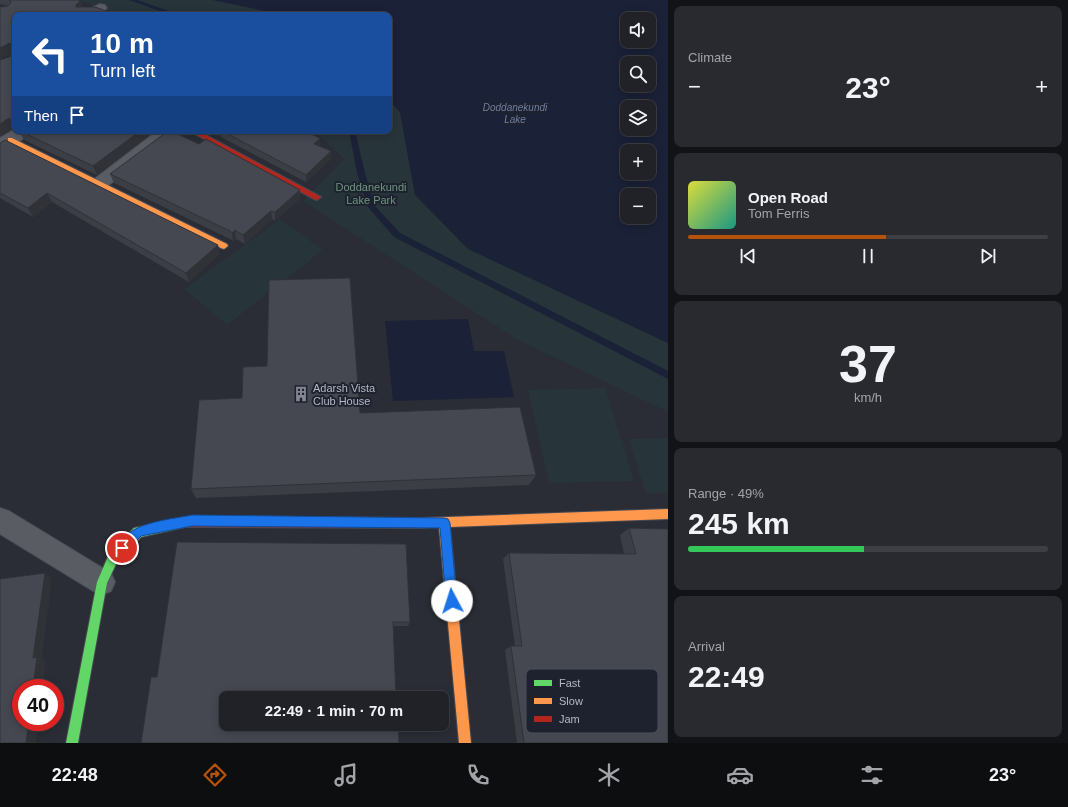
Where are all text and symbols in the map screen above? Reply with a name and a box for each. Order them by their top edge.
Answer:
map controls [620,12,656,224]
button: sound [620,12,656,48]
icon: left [24,28,76,80]
text: 10 m [90,28,154,59]
text: Climate [688,50,732,65]
button: search [620,56,656,92]
text: Turn left [90,61,155,81]
text: 23° [845,71,891,104]
text: − [688,74,701,99]
text: + [1035,74,1048,99]
button: layers [620,100,656,136]
water label: Doddanekundi Lake [483,102,548,125]
icon: arrive [66,104,88,126]
text: Then [24,107,58,124]
button: + [620,144,656,180]
park label: Doddanekundi Lake Park [336,181,406,206]
button: − [620,188,656,224]
text: Open Road [748,189,828,206]
text: Tom Ferris [748,206,809,221]
icon: previous [737,245,759,267]
icon: pause [857,245,879,267]
icon: next [977,245,999,267]
text: 37 [839,335,897,393]
place label: Adarsh Vista Club House [313,382,376,407]
building icon: Adarsh Vista Club House [292,385,310,403]
text: km/h [854,390,882,405]
text: Range · 49% [688,486,764,501]
text: 245 km [688,507,790,540]
pin [105,531,139,565]
icon: arrive [111,537,133,559]
position arrow [431,580,473,622]
text: Arrival [688,639,725,654]
text: 22:49 [688,660,765,693]
legend [526,669,658,733]
text: Fast [559,677,580,689]
speed limit sign: 40 [12,679,64,731]
text: Slow [559,695,583,707]
text: 22:49 · 1 min · 70 m [265,702,403,719]
text: Jam [559,713,580,725]
icon: directions [201,761,229,789]
icon: music [332,761,360,789]
icon: phone [464,761,492,789]
icon: climate [595,761,623,789]
icon: car [726,761,754,789]
icon: filters [858,761,886,789]
text: 22:48 [52,765,98,785]
text: 23° [989,765,1016,785]

